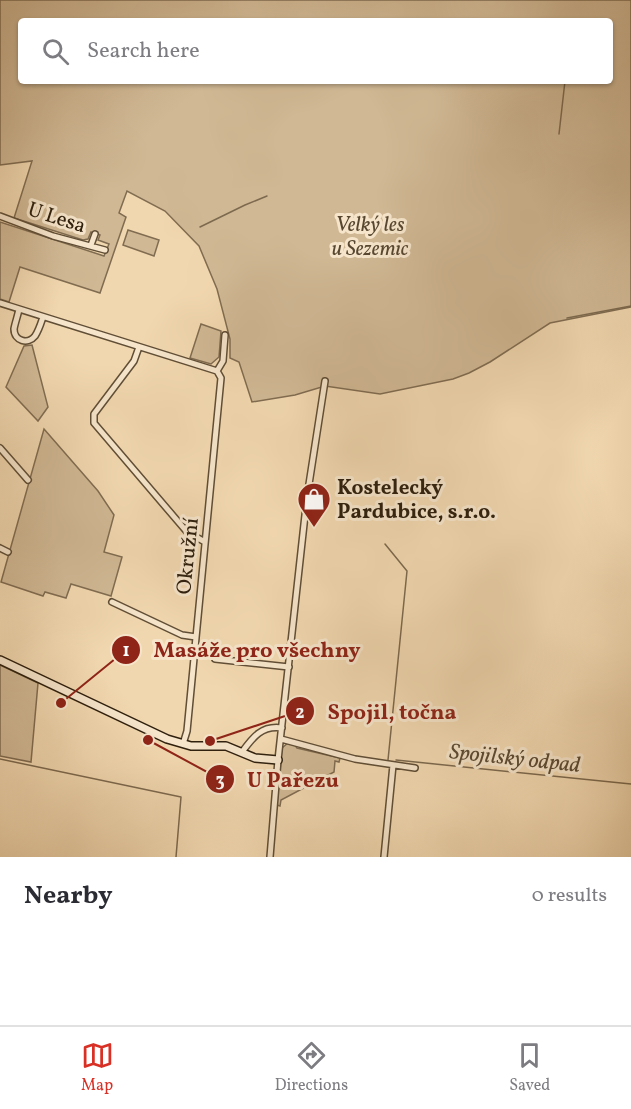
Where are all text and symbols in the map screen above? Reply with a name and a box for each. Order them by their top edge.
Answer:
search box [18,18,613,84]
icon: search [39,35,72,68]
text: Search here [87,36,200,67]
street label: U Lesa [24,195,89,241]
park label: Velký les u Sezemic [332,211,409,264]
place label: Kostelecký Pardubice, s.r.o. [337,474,496,527]
shop icon: Kostelecký Pardubice, s.r.o. [296,481,332,528]
street label: Okružní [170,516,207,596]
callout: Masáže pro všechny [111,630,373,670]
text: Masáže pro všechny [153,636,361,667]
text: 1 [122,639,130,664]
callout: Spojil, točna [285,691,468,731]
text: Spojil, točna [327,698,457,729]
text: 2 [295,701,305,726]
water label: Spojilský odpad [448,737,582,782]
callout: U Pařezu [205,759,351,799]
text: U Pařezu [247,766,339,797]
text: 3 [215,769,225,794]
text: Nearby [24,878,113,914]
text: 0 results [532,882,607,910]
tab: Map [81,1039,114,1097]
tab: Directions [275,1039,348,1097]
tab: Saved [509,1039,550,1097]

